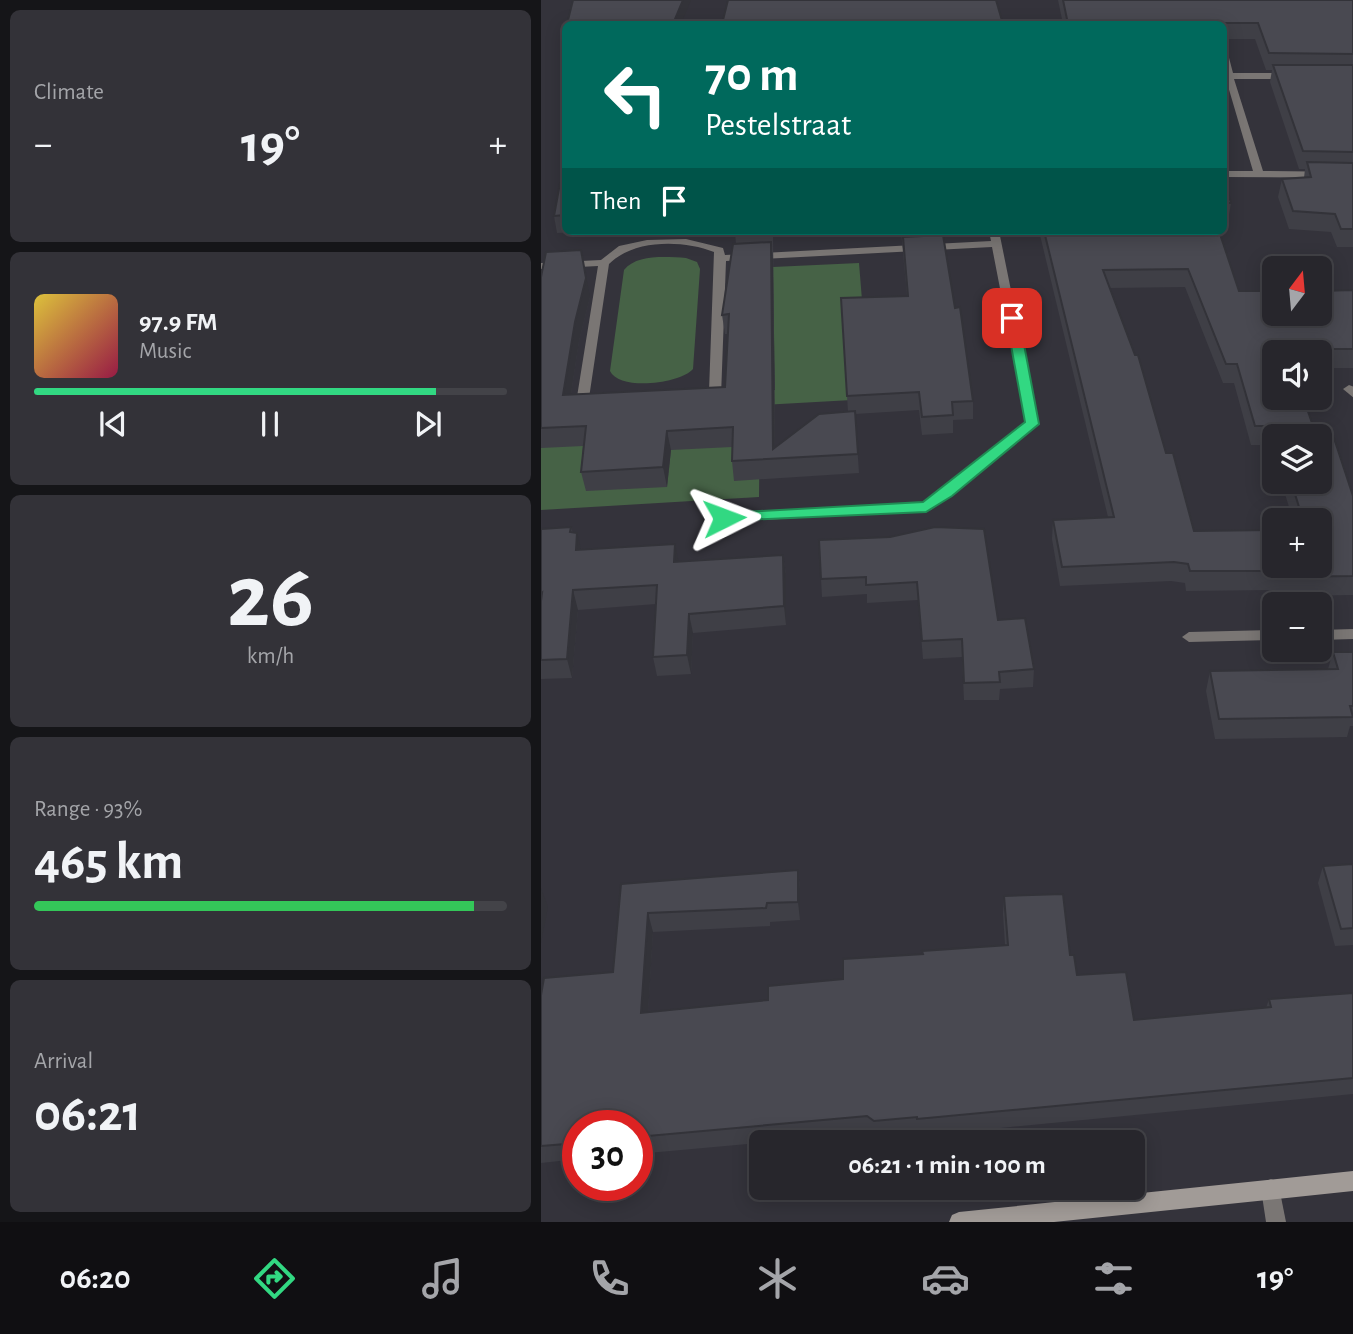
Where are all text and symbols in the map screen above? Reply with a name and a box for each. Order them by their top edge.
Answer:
icon: left [590,49,681,140]
text: 70 m [705,51,799,100]
text: Climate [34,81,104,104]
text: Pestelstraat [705,109,851,141]
text: 19° [241,119,300,171]
text: − [34,126,52,164]
text: + [489,126,507,164]
icon: arrive [655,182,693,220]
text: Then [590,188,641,214]
north arrow [1262,256,1332,326]
map controls [1262,256,1332,662]
pin [982,288,1042,348]
icon: arrive [993,299,1031,337]
text: 97.9 FM [139,309,218,335]
text: Music [139,340,191,363]
button: sound [1262,340,1332,410]
icon: previous [94,405,132,443]
icon: pause [251,405,289,443]
icon: next [409,405,447,443]
button: layers [1262,424,1332,494]
position arrow [687,481,761,555]
button: + [1262,508,1332,578]
text: 26 [227,552,314,643]
button: − [1262,592,1332,662]
text: km/h [247,645,294,668]
text: Range · 93% [34,798,142,821]
text: 465 km [34,836,183,888]
text: Arrival [34,1050,93,1073]
text: 06:21 [34,1088,141,1140]
speed limit sign: 30 [562,1110,653,1201]
text: 06:21 · 1 min · 100 m [848,1152,1046,1178]
icon: directions [250,1254,299,1303]
icon: music [418,1254,467,1303]
icon: phone [585,1254,634,1303]
icon: climate [753,1254,802,1303]
icon: car [921,1254,970,1303]
icon: filters [1089,1254,1138,1303]
text: 06:20 [59,1262,131,1294]
text: 19° [1257,1262,1293,1294]

